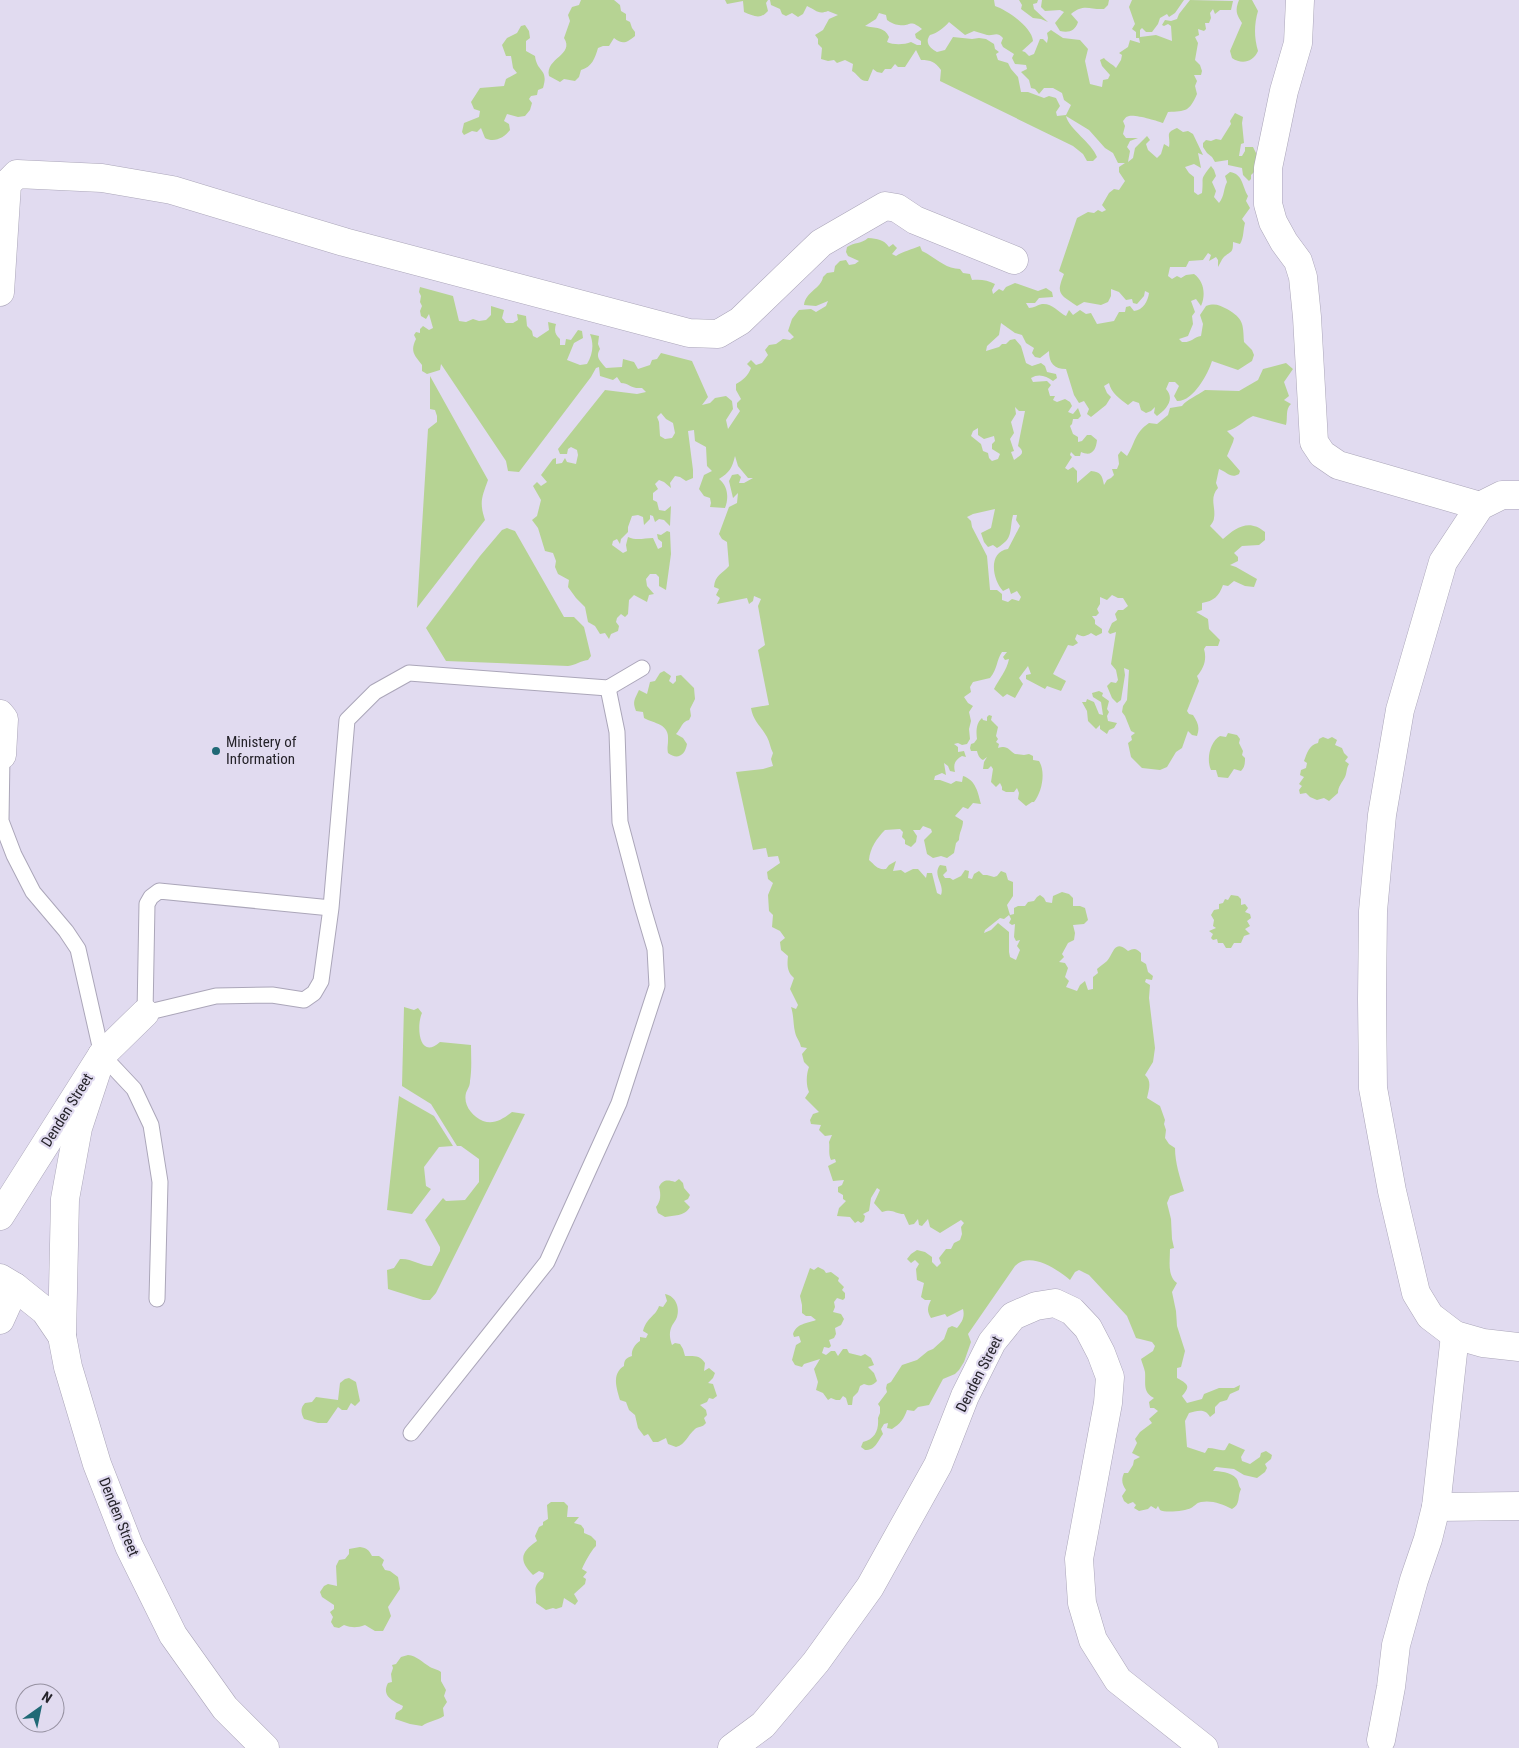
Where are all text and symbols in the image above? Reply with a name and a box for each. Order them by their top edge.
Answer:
place label: Ministery of Information [226,733,297,768]
marker: Ministery of Information [210,745,222,757]
street label: Denden Street [37,1070,97,1150]
street label: Denden Street [952,1333,1006,1415]
street label: Denden Street [95,1475,143,1559]
north arrow [15,1683,65,1733]
text: N [39,1688,55,1706]

